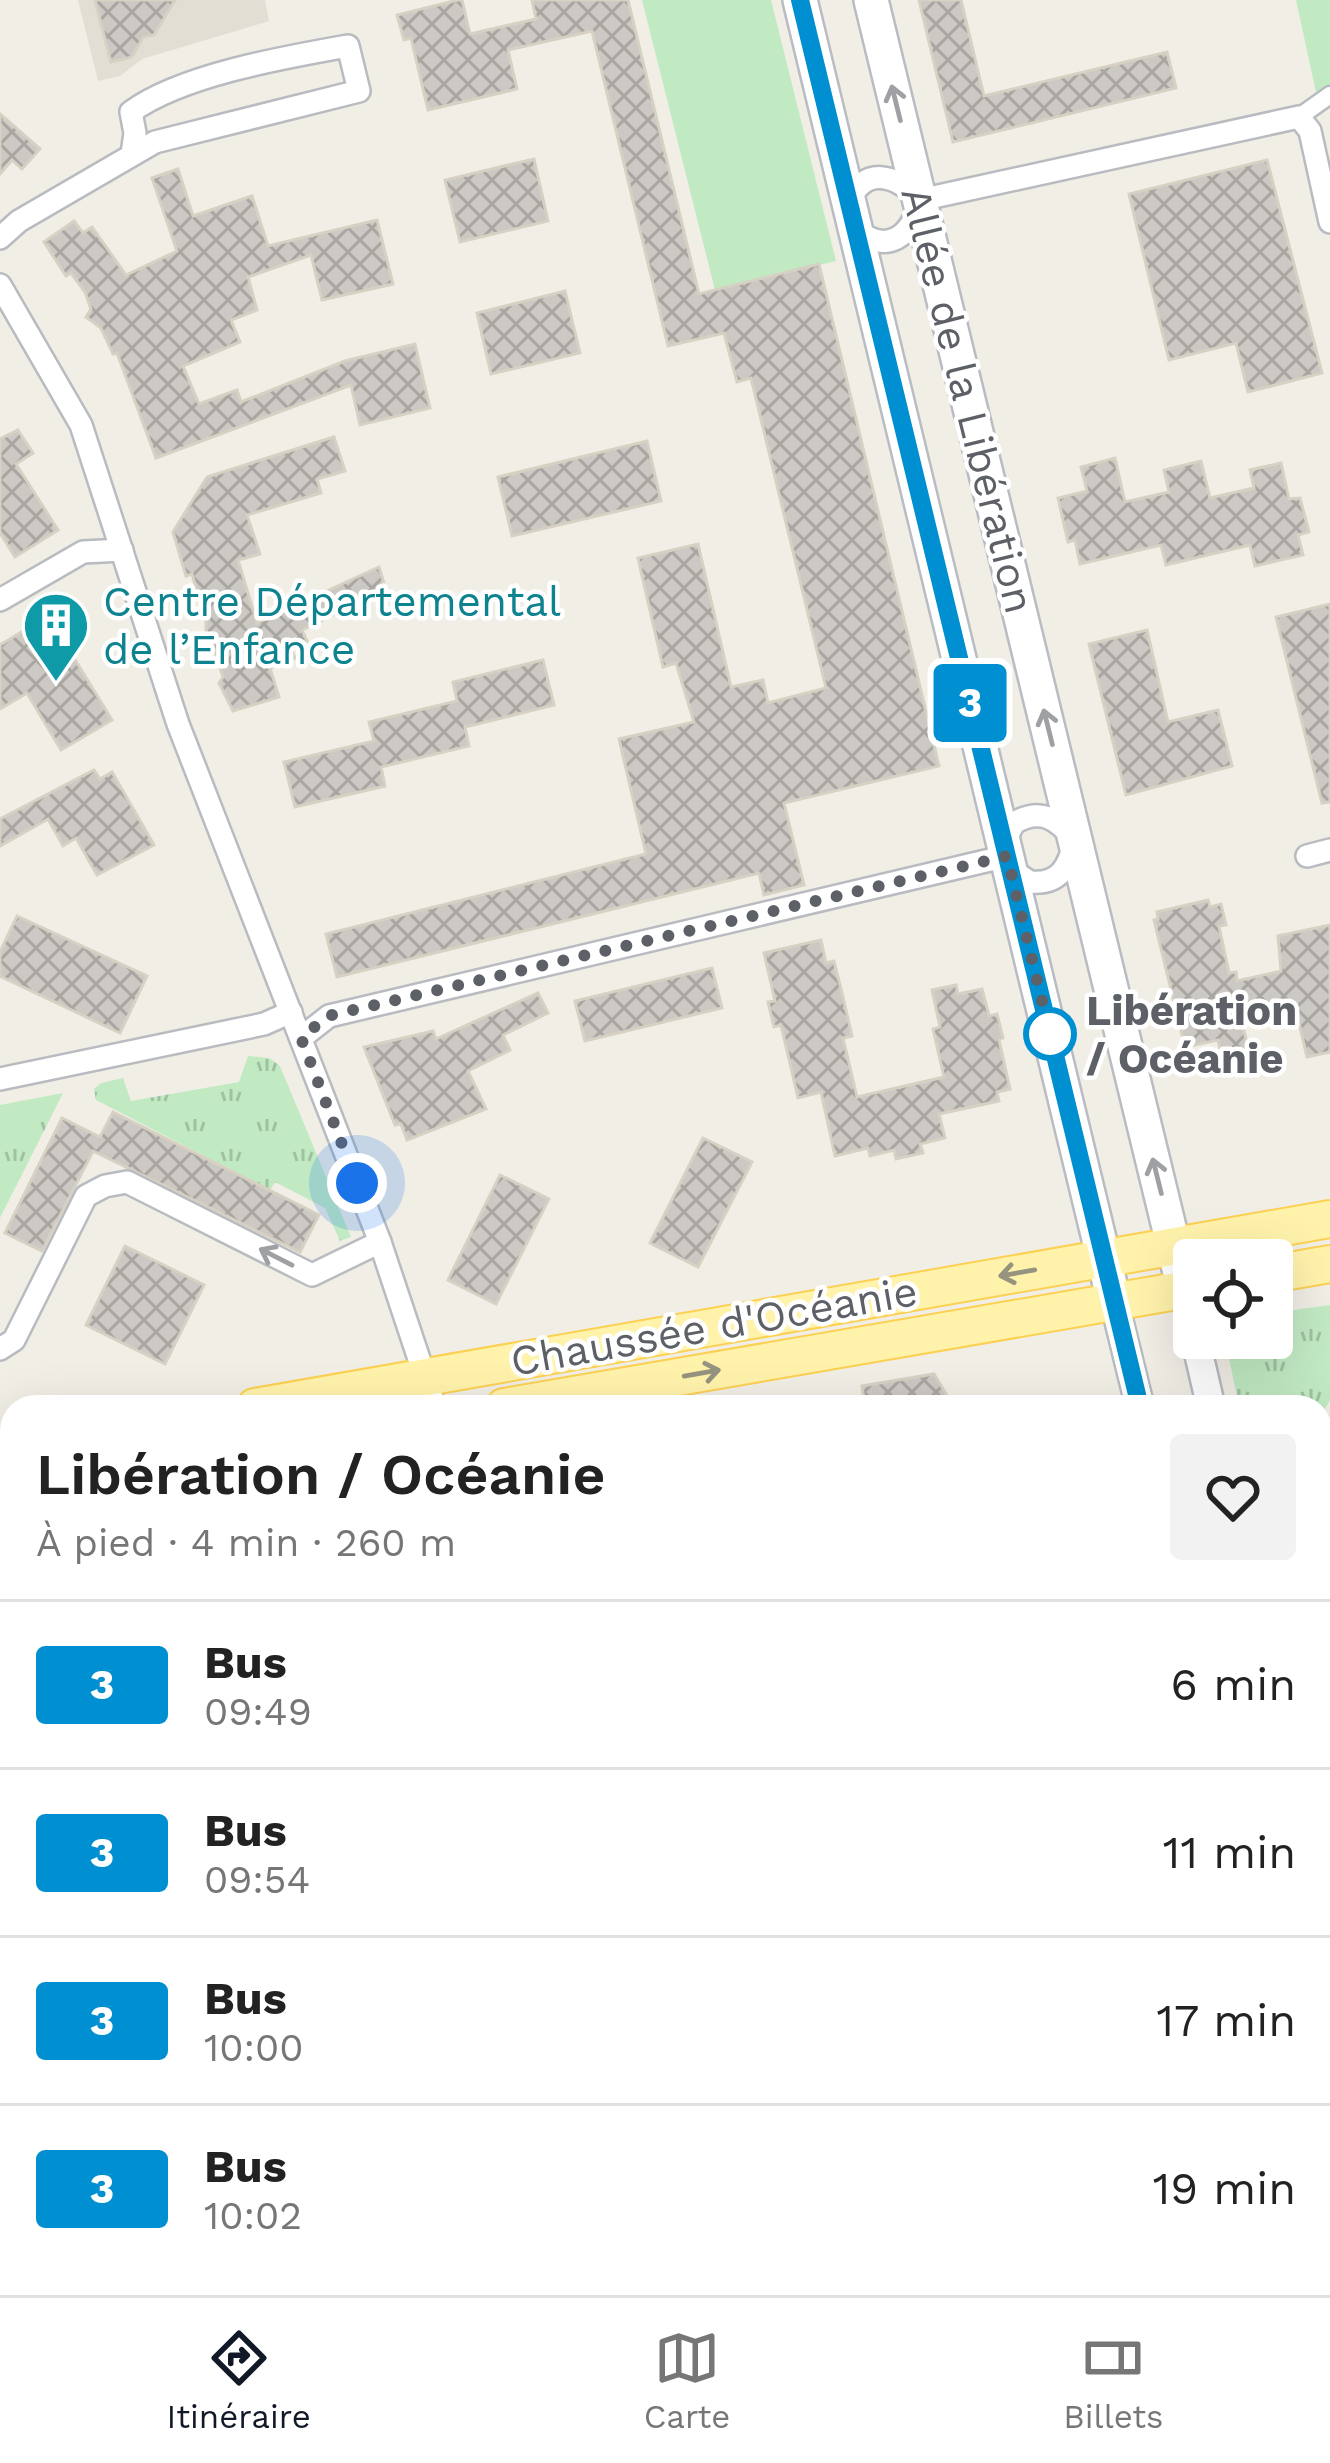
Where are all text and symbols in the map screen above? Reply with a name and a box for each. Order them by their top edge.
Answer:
one-way arrow [884,84,906,122]
street label: Allée de la Libération [891,182,1045,618]
place label: Centre Départemental de l’Enfance [103,577,561,674]
building icon: Centre Départemental de l’Enfance [21,590,91,684]
line badge: 3 [931,664,1009,742]
text: 3 [958,678,982,727]
one-way arrow [1036,708,1058,746]
place label: Libération / Océanie [1086,986,1297,1083]
marker: Libération / Océanie [1025,1009,1075,1059]
your location [327,1153,387,1213]
one-way arrow [1145,1157,1167,1195]
map controls [1173,1239,1293,1359]
button: locate [1173,1239,1293,1359]
one-way arrow [258,1244,294,1267]
one-way arrow [998,1263,1037,1285]
street label: Chaussée d'Océanie [507,1266,921,1386]
one-way arrow [681,1360,720,1383]
button: heart [1170,1434,1296,1560]
text: Libération / Océanie [36,1441,605,1508]
text: À pied · 4 min · 260 m [36,1520,456,1565]
text: Bus [204,1636,287,1689]
text: 6 min [1171,1658,1296,1711]
text: 3 [90,1660,114,1709]
text: 09:49 [204,1689,312,1734]
text: Bus [204,1804,287,1857]
text: 11 min [1163,1826,1296,1879]
text: 3 [90,1828,114,1877]
text: 09:54 [204,1857,310,1902]
text: Bus [204,1972,287,2025]
text: 17 min [1156,1994,1296,2047]
text: 3 [90,1996,114,2045]
text: 10:00 [204,2025,304,2070]
text: Bus [204,2140,287,2193]
text: 19 min [1153,2162,1296,2215]
text: 3 [90,2164,114,2213]
text: 10:02 [204,2193,302,2238]
tab: Itinéraire [166,2325,311,2436]
tab: Carte [644,2325,730,2436]
tab: Billets [1063,2325,1164,2436]

